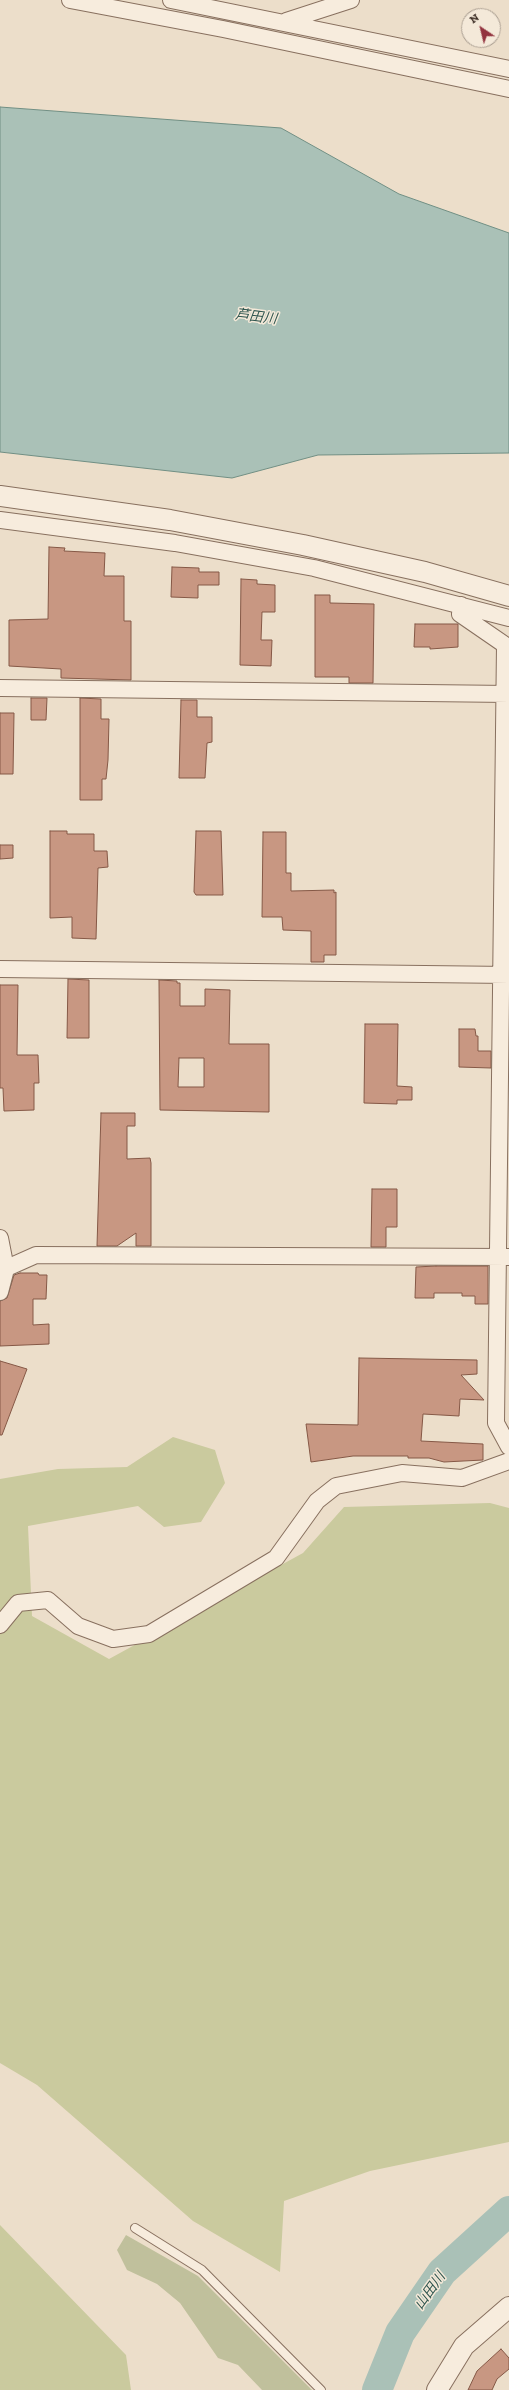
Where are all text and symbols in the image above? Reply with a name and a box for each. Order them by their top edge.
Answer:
north arrow [461,8,501,48]
text: N [467,11,482,26]
water label: 芦田川 [234,306,278,328]
water label: 山田川 [411,2269,449,2313]

